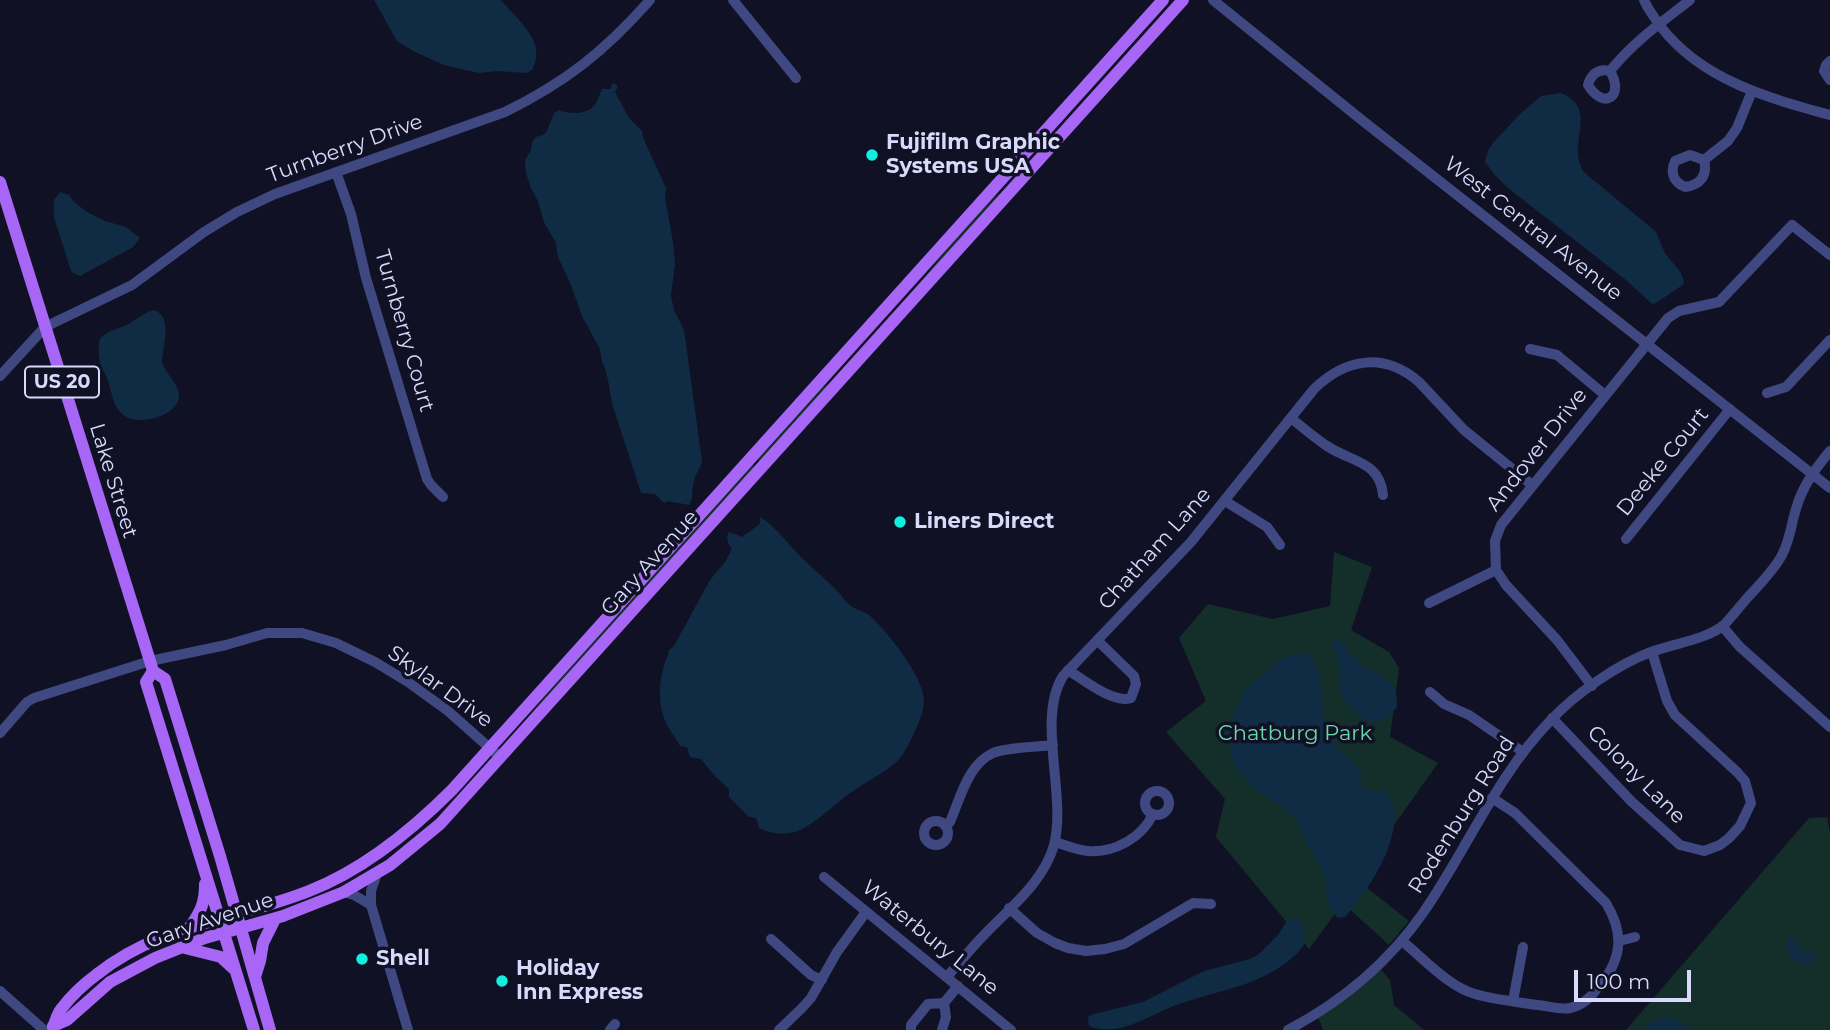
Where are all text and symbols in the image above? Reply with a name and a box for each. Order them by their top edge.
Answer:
street label: Turnberry Drive [264,109,426,189]
place label: Fujifilm Graphic Systems USA [886,130,1060,180]
marker: Fujifilm Graphic Systems USA [864,147,880,163]
street label: West Central Avenue [1439,152,1627,306]
street label: Turnberry Court [369,247,439,415]
road number: US 20 [25,366,99,398]
street label: Andover Drive [1481,384,1593,516]
street label: Deeke Court [1612,403,1714,521]
street label: Lake Street [84,421,142,541]
street label: Chatham Lane [1093,483,1217,615]
street label: Gary Avenue [596,505,704,621]
place label: Liners Direct [914,509,1055,535]
marker: Liners Direct [892,514,908,530]
street label: Skylar Drive [383,641,497,733]
park label: Chatburg Park [1218,721,1372,747]
street label: Colony Lane [1582,721,1690,829]
street label: Rodenburg Road [1403,732,1521,898]
street label: Waterbury Lane [856,875,1004,1001]
street label: Gary Avenue [143,887,277,955]
place label: Shell [376,946,430,972]
marker: Shell [354,951,370,967]
place label: Holiday Inn Express [516,956,643,1006]
scale bar [1578,956,1695,1000]
text: 100 m [1587,969,1650,994]
marker: Holiday Inn Express [494,973,510,989]

